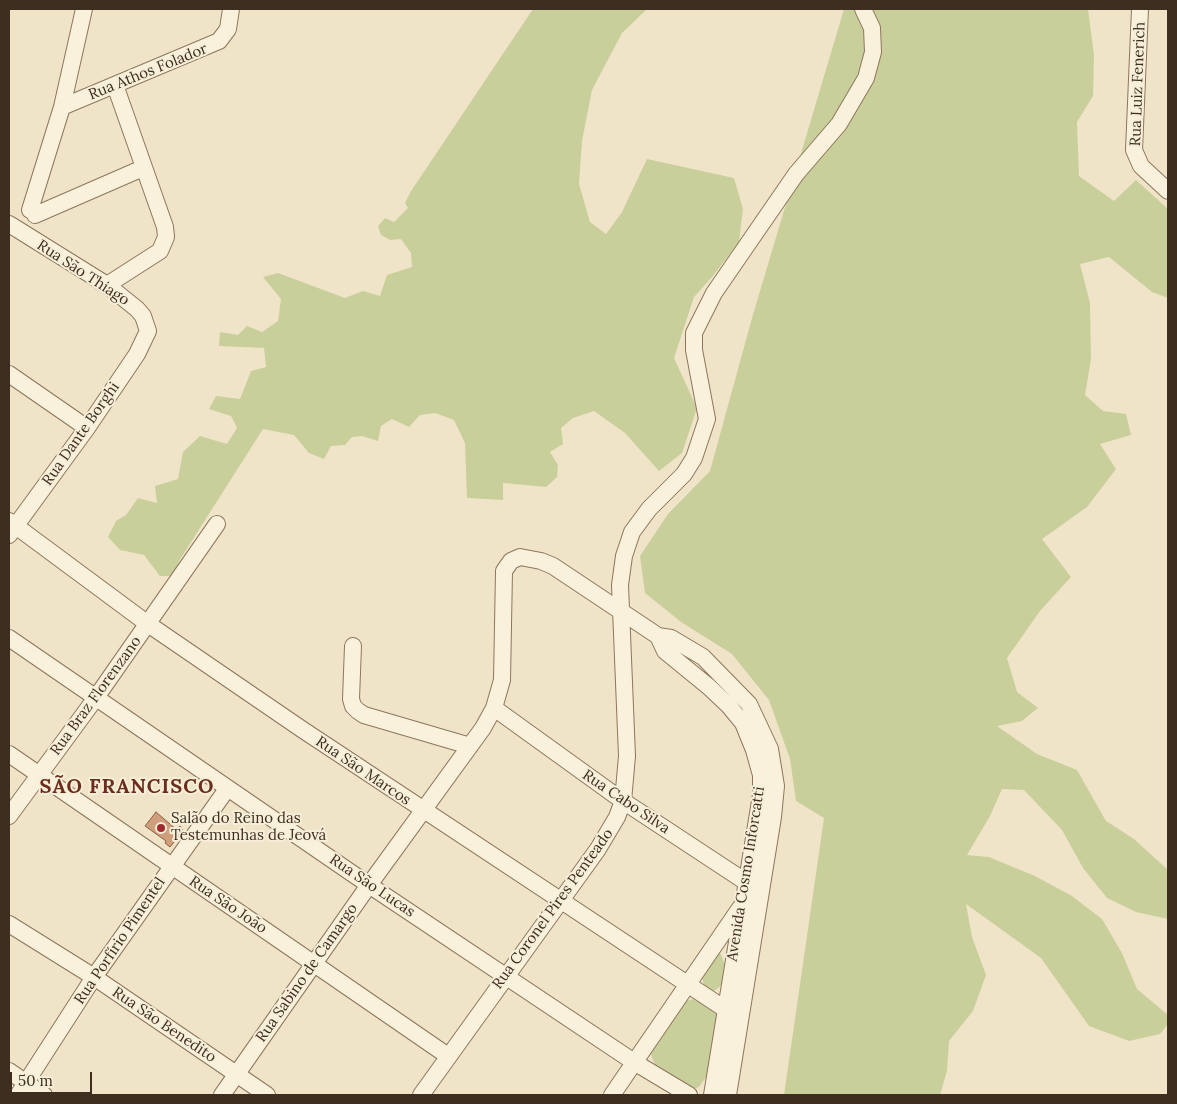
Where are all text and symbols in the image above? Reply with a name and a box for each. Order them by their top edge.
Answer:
street label: Rua Luiz Fenerich [1127,21,1149,147]
street label: Rua Athos Folador [86,40,210,104]
street label: Rua São Thiago [33,236,133,310]
street label: Rua Dante Borghi [39,379,123,489]
street label: Rua Braz Florenzano [47,633,145,759]
street label: Rua São Marcos [312,733,414,809]
street label: Rua Cabo Silva [579,766,673,838]
district label: SÃO FRANCISCO [38,775,216,799]
street label: Avenida Cosmo Inforcatti [723,785,769,963]
place label: Salão do Reino das Testemunhas de Jeová [171,810,326,845]
marker: Salão do Reino das Testemunhas de Jeová [155,822,167,834]
street label: Rua Coronel Pires Penteado [489,825,617,993]
street label: Rua São Lucas [326,851,418,921]
street label: Rua São João [186,872,270,938]
street label: Rua Porfírio Pimentel [71,874,169,1008]
street label: Rua Sabino de Camargo [252,900,362,1046]
street label: Rua São Benedito [109,984,219,1066]
scale bar [12,1062,95,1094]
text: 50 m [18,1071,53,1090]

